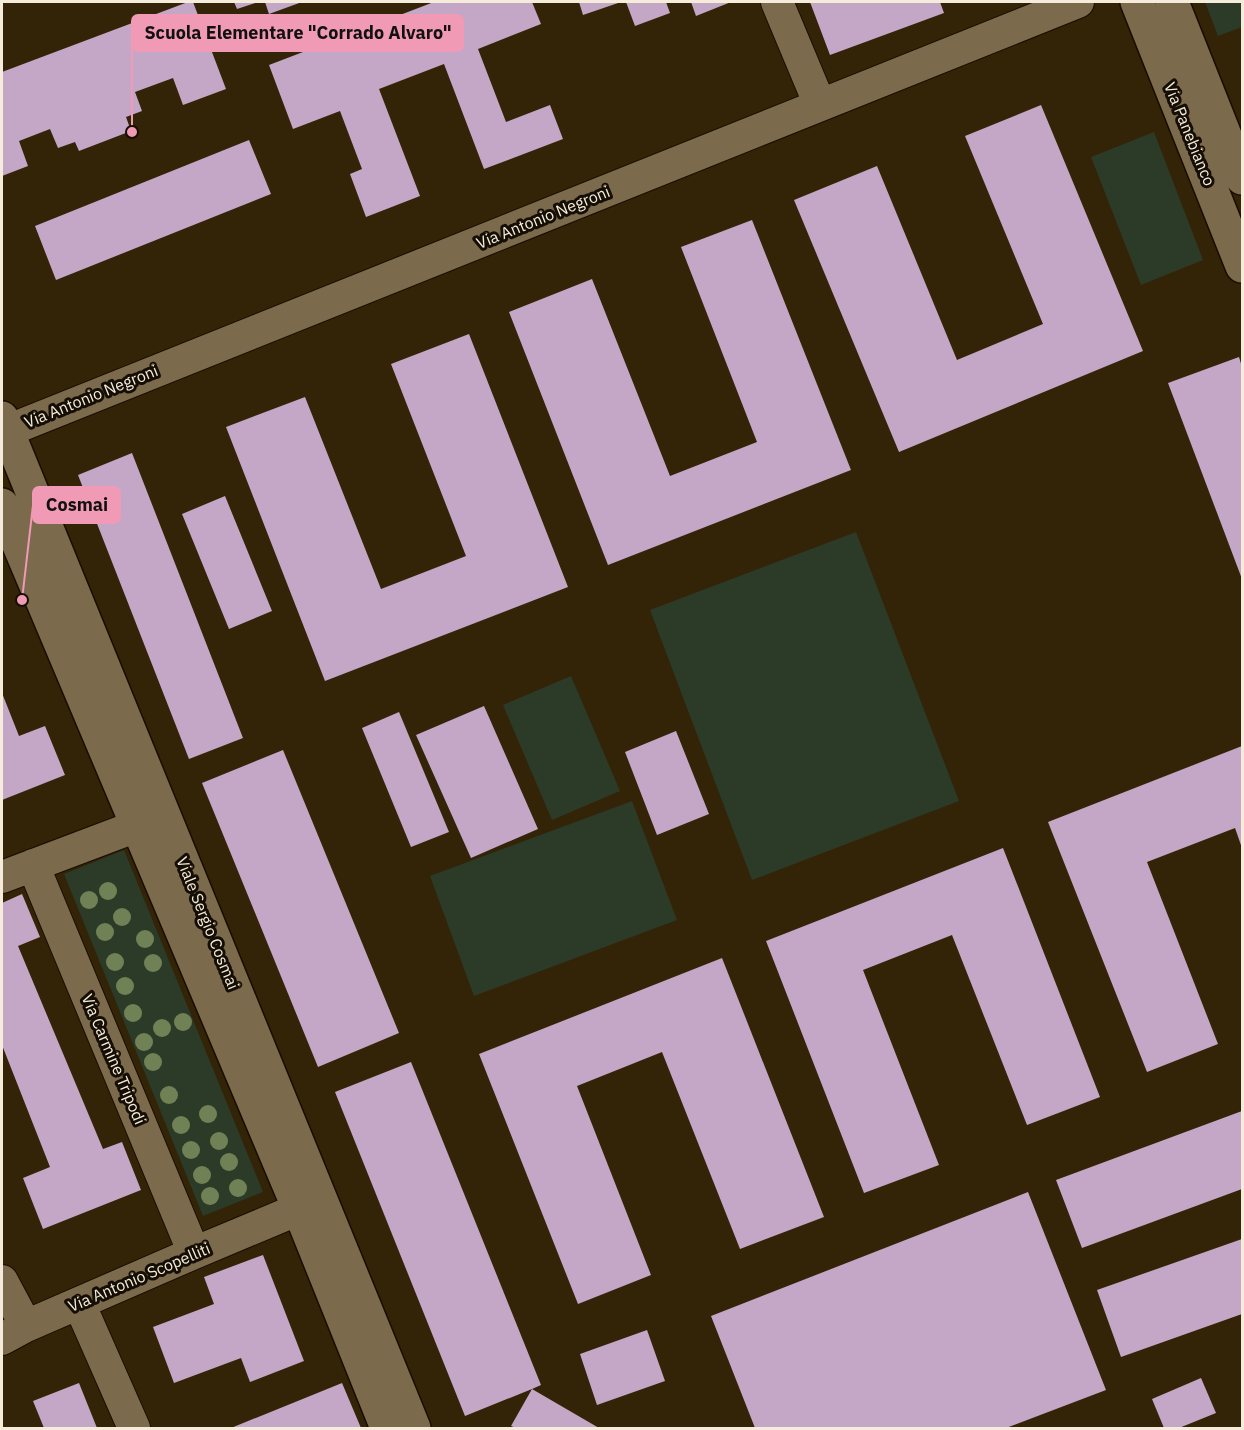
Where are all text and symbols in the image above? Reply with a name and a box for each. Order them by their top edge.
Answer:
callout: Scuola Elementare "Corrado Alvaro" [132,15,463,51]
text: Scuola Elementare "Corrado Alvaro" [144,21,452,44]
street label: Via Panebianco [1160,79,1220,189]
street label: Via Antonio Negroni [473,181,613,253]
street label: Via Antonio Negroni [21,360,161,432]
callout: Cosmai [33,487,120,523]
text: Cosmai [46,493,108,516]
street label: Viale Sergio Cosmai [172,854,244,992]
street label: Via Carmine Tripodi [77,991,151,1127]
street label: Via Antonio Scopelliti [65,1238,213,1316]

